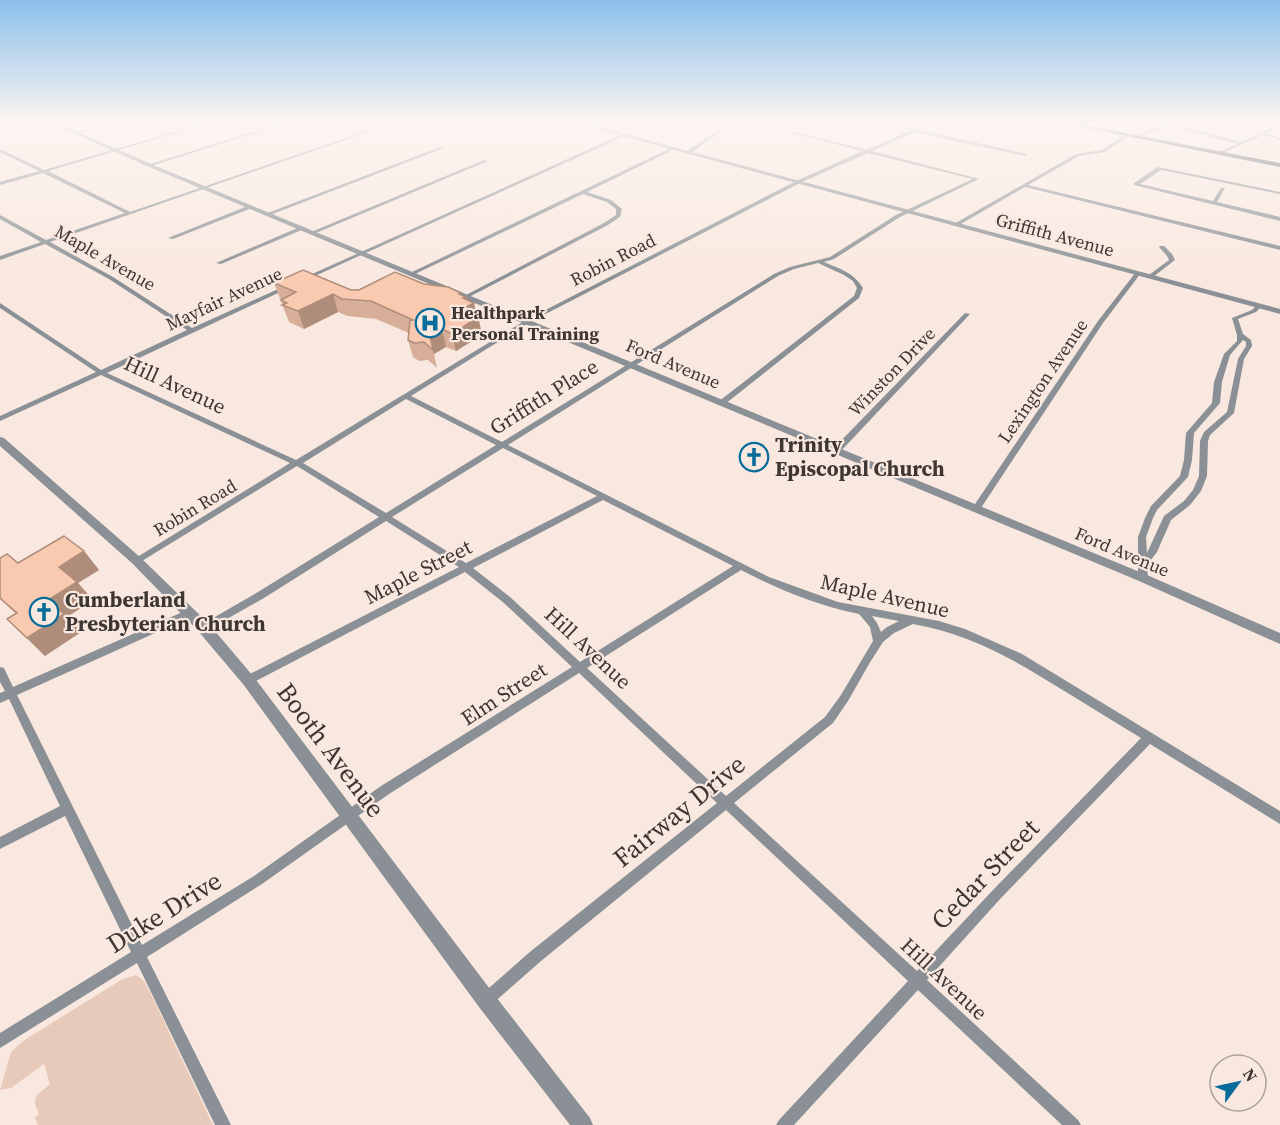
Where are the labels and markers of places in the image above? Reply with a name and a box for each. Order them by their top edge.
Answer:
place label: Healthpark Personal Training [451,300,599,346]
hospital icon: Healthpark Personal Training [414,307,446,339]
place label: Trinity Episcopal Church [775,430,945,483]
church icon: Trinity Episcopal Church [738,441,770,473]
place label: Cumberland Presbyterian Church [65,585,266,638]
church icon: Cumberland Presbyterian Church [28,596,60,628]

